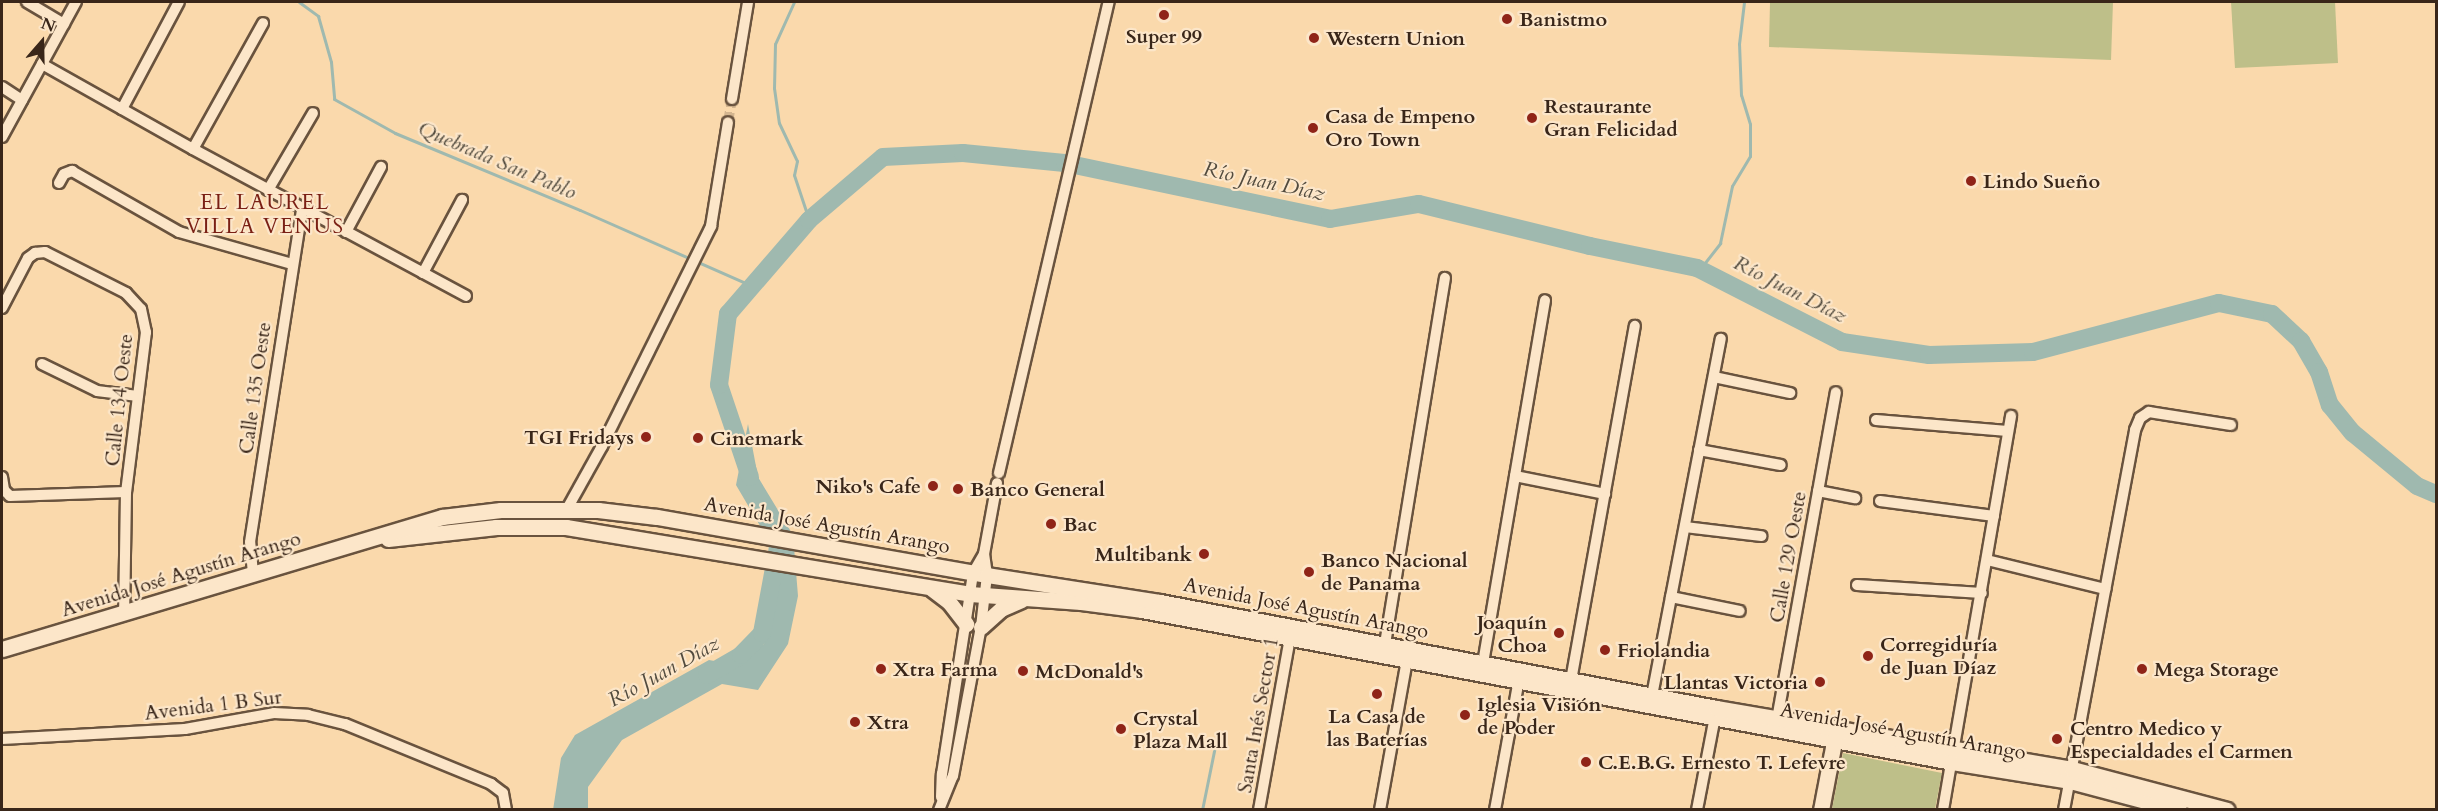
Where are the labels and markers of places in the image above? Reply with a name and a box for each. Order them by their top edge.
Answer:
place label: Banistmo [1519,7,1607,31]
marker: Super 99 [1157,8,1171,22]
marker: Banistmo [1500,12,1514,26]
place label: Super 99 [1126,24,1202,48]
place label: Western Union [1326,26,1465,50]
marker: Western Union [1307,31,1321,45]
place label: Restaurante Gran Felicidad [1544,94,1678,141]
place label: Casa de Empeno Oro Town [1325,104,1475,151]
marker: Restaurante Gran Felicidad [1525,111,1539,125]
marker: Casa de Empeno Oro Town [1306,121,1320,135]
place label: Lindo Sueño [1983,169,2100,193]
marker: Lindo Sueño [1964,174,1978,188]
place label: TGI Fridays [524,425,634,449]
place label: Cinemark [710,426,803,450]
marker: TGI Fridays [639,430,653,444]
marker: Cinemark [691,431,705,445]
place label: Niko's Cafe [815,474,921,498]
place label: Banco General [970,477,1105,501]
marker: Niko's Cafe [926,479,940,493]
marker: Banco General [951,482,965,496]
place label: Bac [1063,512,1097,536]
marker: Bac [1044,517,1058,531]
place label: Multibank [1095,542,1192,566]
marker: Multibank [1197,547,1211,561]
place label: Banco Nacional de Panama [1321,548,1468,595]
marker: Banco Nacional de Panama [1302,565,1316,579]
place label: Joaquín Choa [1477,610,1547,657]
marker: Joaquín Choa [1552,626,1566,640]
place label: Corregiduría de Juan Díaz [1880,632,1998,679]
place label: Friolandia [1617,638,1710,662]
marker: Friolandia [1598,643,1612,657]
marker: Corregiduría de Juan Díaz [1861,649,1875,663]
place label: Xtra Farma [893,657,998,681]
place label: Mega Storage [2154,657,2279,681]
place label: McDonald's [1035,659,1143,683]
marker: Xtra Farma [874,662,888,676]
marker: Mega Storage [2135,662,2149,676]
marker: McDonald's [1016,664,1030,678]
place label: Llantas Victoria [1663,670,1808,694]
marker: Llantas Victoria [1813,675,1827,689]
marker: La Casa de las Baterías [1370,687,1384,701]
place label: Iglesia Visión de Poder [1477,692,1601,739]
place label: La Casa de las Baterías [1327,704,1427,751]
place label: Crystal Plaza Mall [1133,706,1228,753]
marker: Iglesia Visión de Poder [1458,708,1472,722]
place label: Xtra [867,710,909,734]
marker: Xtra [848,715,862,729]
place label: Centro Medico y Especialdades el Carmen [2070,716,2293,763]
marker: Crystal Plaza Mall [1114,722,1128,736]
marker: Centro Medico y Especialdades el Carmen [2048,730,2066,748]
place label: C.E.B.G. Ernesto T. Lefevre [1598,750,1846,774]
marker: C.E.B.G. Ernesto T. Lefevre [1579,755,1593,769]

